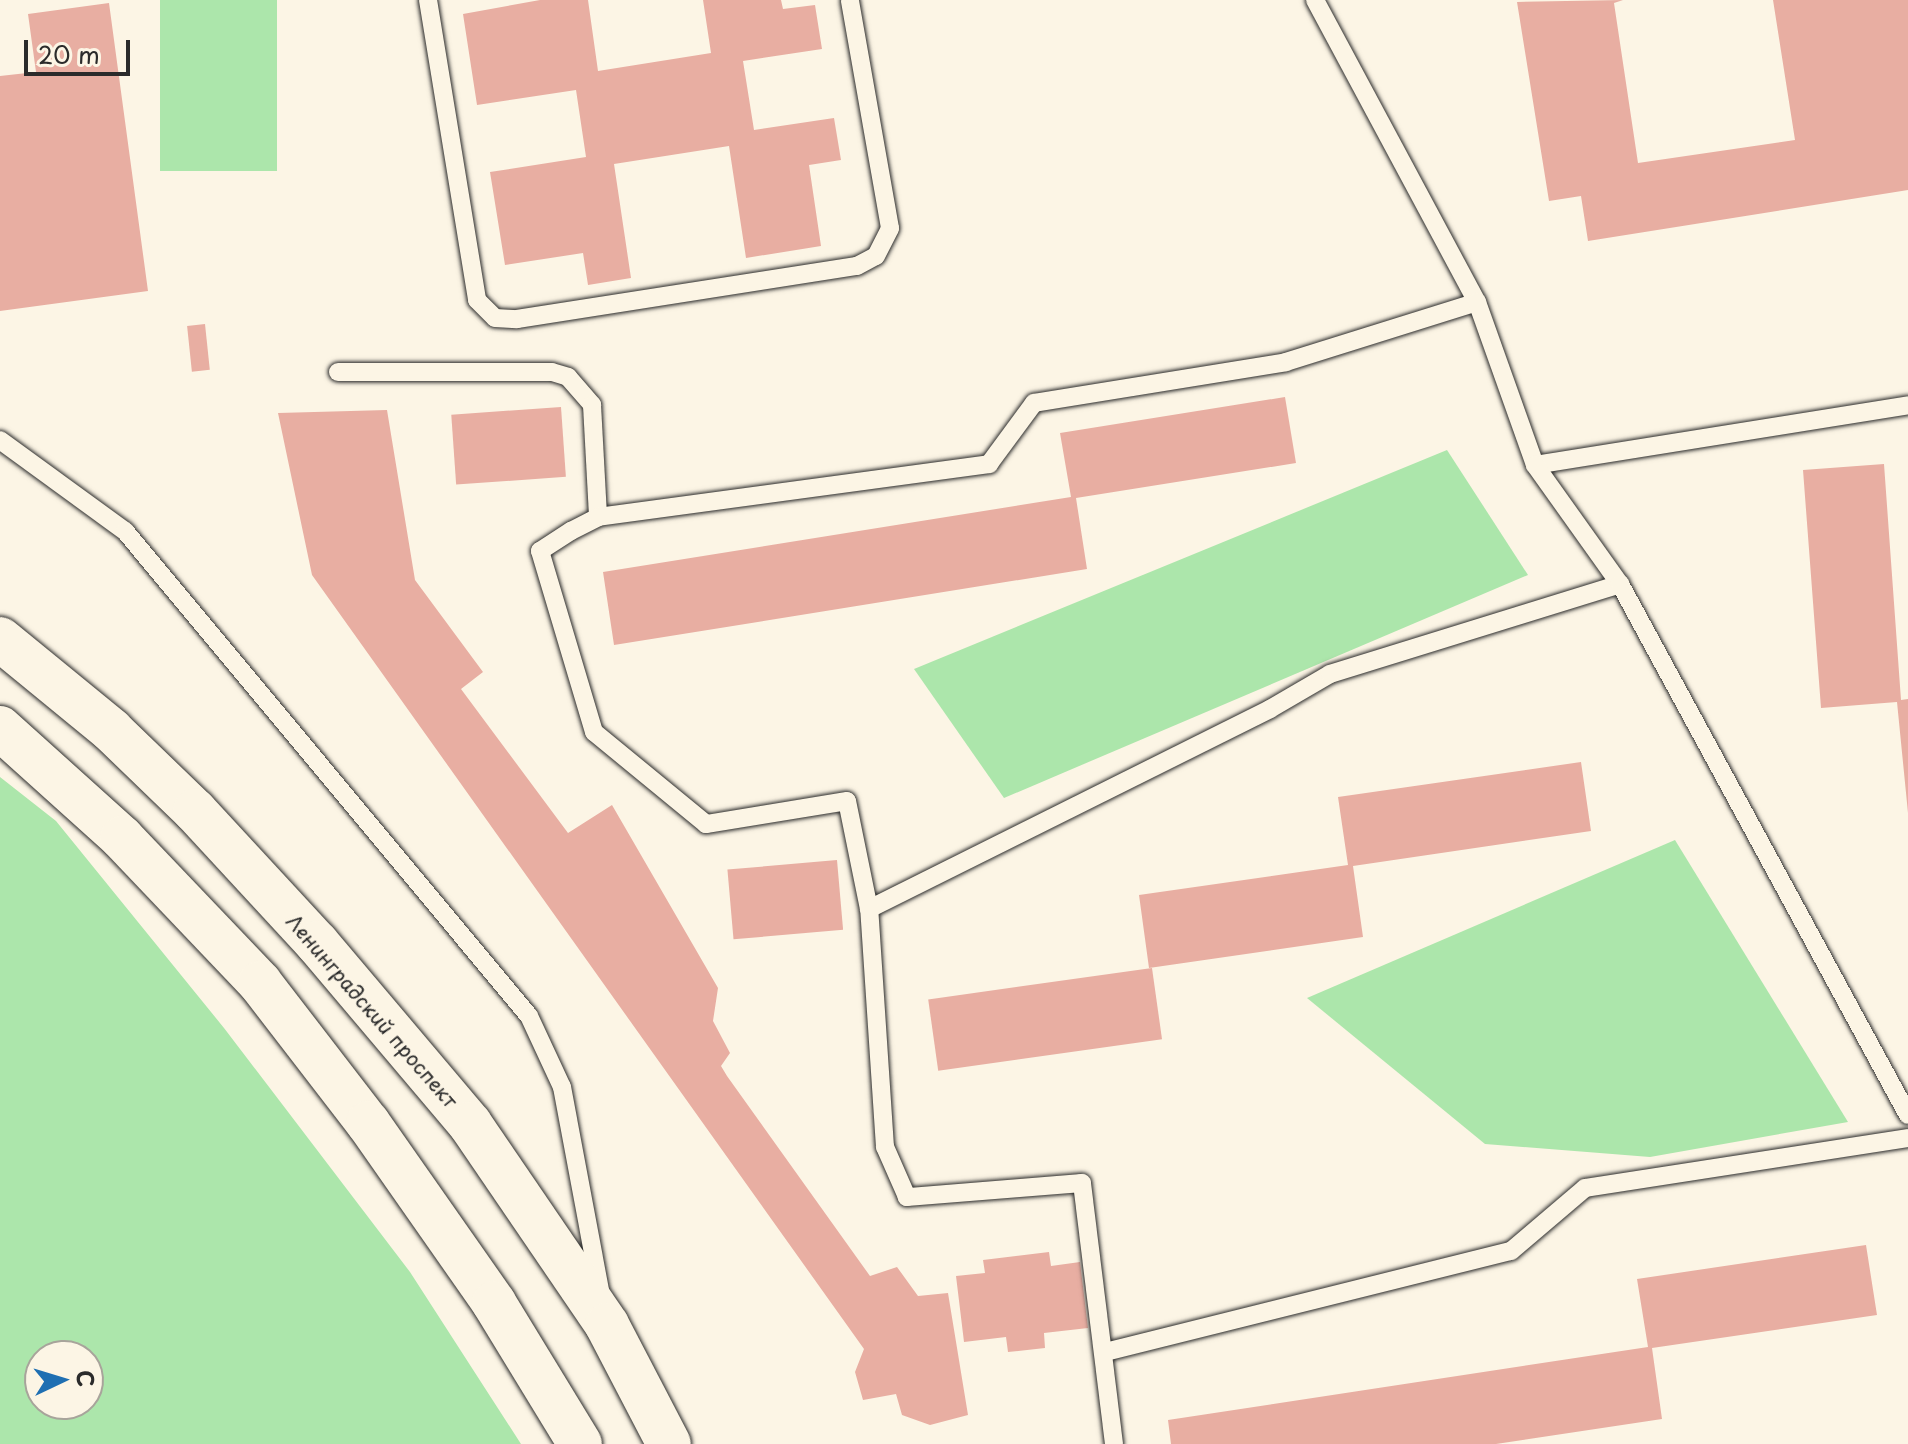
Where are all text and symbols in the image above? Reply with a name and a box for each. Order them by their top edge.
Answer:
scale bar [28,24,134,74]
text: 20 m [38,36,100,72]
street label: Ленинградский проспект [281,909,463,1113]
north arrow [24,1340,104,1420]
text: С [69,1369,103,1388]

